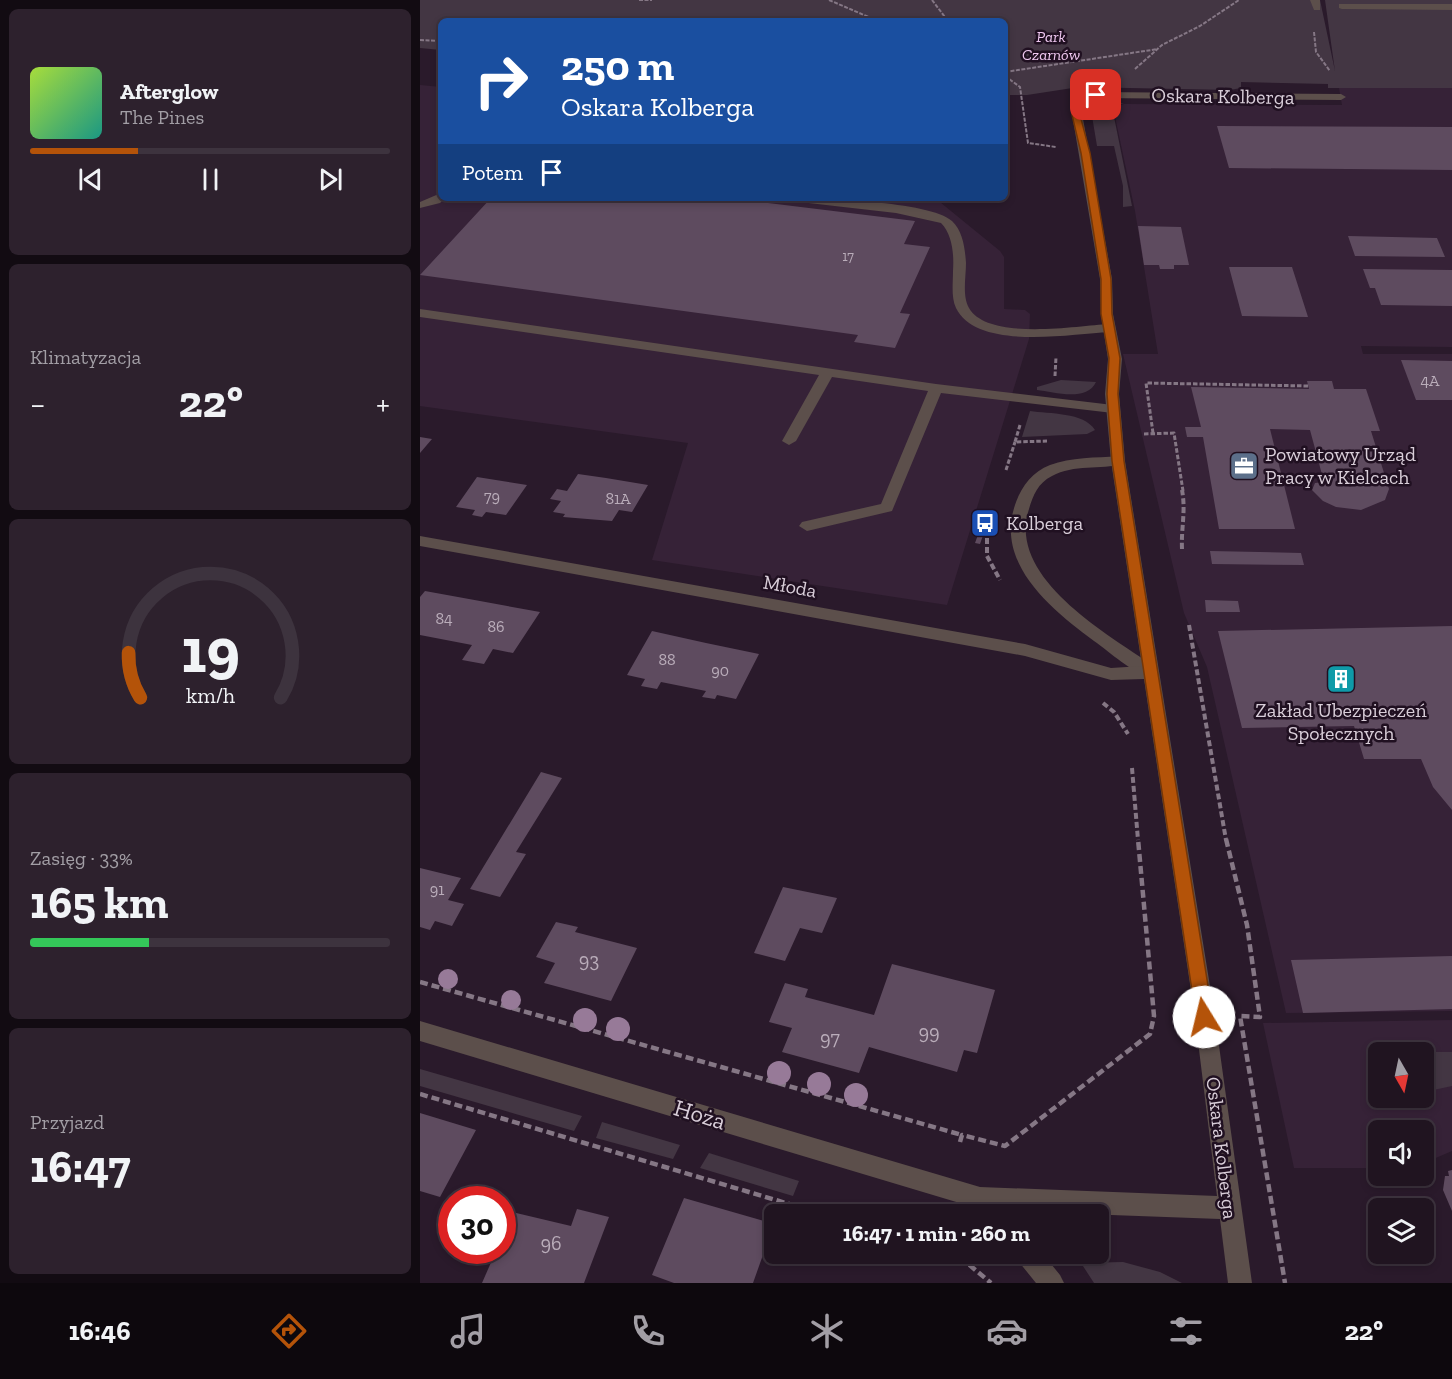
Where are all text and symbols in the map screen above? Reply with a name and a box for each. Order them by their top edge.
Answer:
park label: Park Czarnów [1022,27,1080,64]
text: 250 m [561,40,674,91]
icon: right [462,42,540,120]
pin [1070,69,1121,120]
text: Afterglow [120,78,218,105]
icon: arrive [1079,78,1112,111]
street label: Oskara Kolberga [1151,83,1295,109]
text: Oskara Kolberga [561,91,754,123]
text: The Pines [120,105,204,129]
icon: arrive [535,156,568,189]
text: Potem [462,159,523,186]
icon: previous [74,163,107,196]
icon: pause [194,163,227,196]
icon: next [314,163,347,196]
house number: 17 [842,248,854,265]
text: Klimatyzacja [30,345,141,369]
house number: 4A [1421,371,1440,390]
text: 22° [178,375,243,429]
text: − [30,384,45,423]
text: + [376,384,390,423]
place label: Powiatowy Urząd Pracy w Kielcach [1265,442,1416,489]
office icon: Powiatowy Urząd Pracy w Kielcach [1228,450,1260,482]
house number: 79 [484,487,500,506]
house number: 81A [605,489,631,508]
bus stop icon: Kolberga [969,507,1001,539]
place label: Kolberga [1006,511,1083,535]
street label: Młoda [761,569,819,603]
house number: 84 [435,609,453,628]
text: 19 [181,614,239,689]
house number: 86 [487,617,505,636]
house number: 88 [658,650,676,669]
house number: 90 [711,661,729,680]
building icon: Zakład Ubezpieczeń Społecznych [1325,663,1357,695]
text: km/h [186,684,234,709]
place label: Zakład Ubezpieczeń Społecznych [1255,698,1427,745]
text: Zasięg · 33% [30,846,133,870]
text: 165 km [30,876,169,930]
house number: 91 [430,880,444,899]
house number: 93 [579,948,599,972]
position arrow [1172,985,1236,1049]
house number: 99 [918,1020,940,1044]
house number: 97 [820,1026,841,1050]
north arrow [1368,1042,1434,1108]
map controls [1368,1042,1434,1264]
street label: Oskara Kolberga [1201,1076,1243,1221]
street label: Hoża [671,1092,730,1136]
text: Przyjazd [30,1110,104,1134]
button: sound [1368,1120,1434,1186]
text: 16:47 [30,1140,131,1194]
speed limit sign: 30 [438,1186,516,1264]
button: layers [1368,1198,1434,1264]
text: 16:47 · 1 min · 260 m [843,1220,1030,1247]
house number: 96 [540,1231,562,1255]
icon: directions [268,1310,310,1352]
icon: music [447,1310,489,1352]
icon: phone [627,1310,669,1352]
icon: climate [806,1310,848,1352]
icon: car [986,1310,1028,1352]
icon: filters [1165,1310,1207,1352]
text: 16:46 [69,1315,131,1347]
text: 22° [1344,1315,1383,1347]

